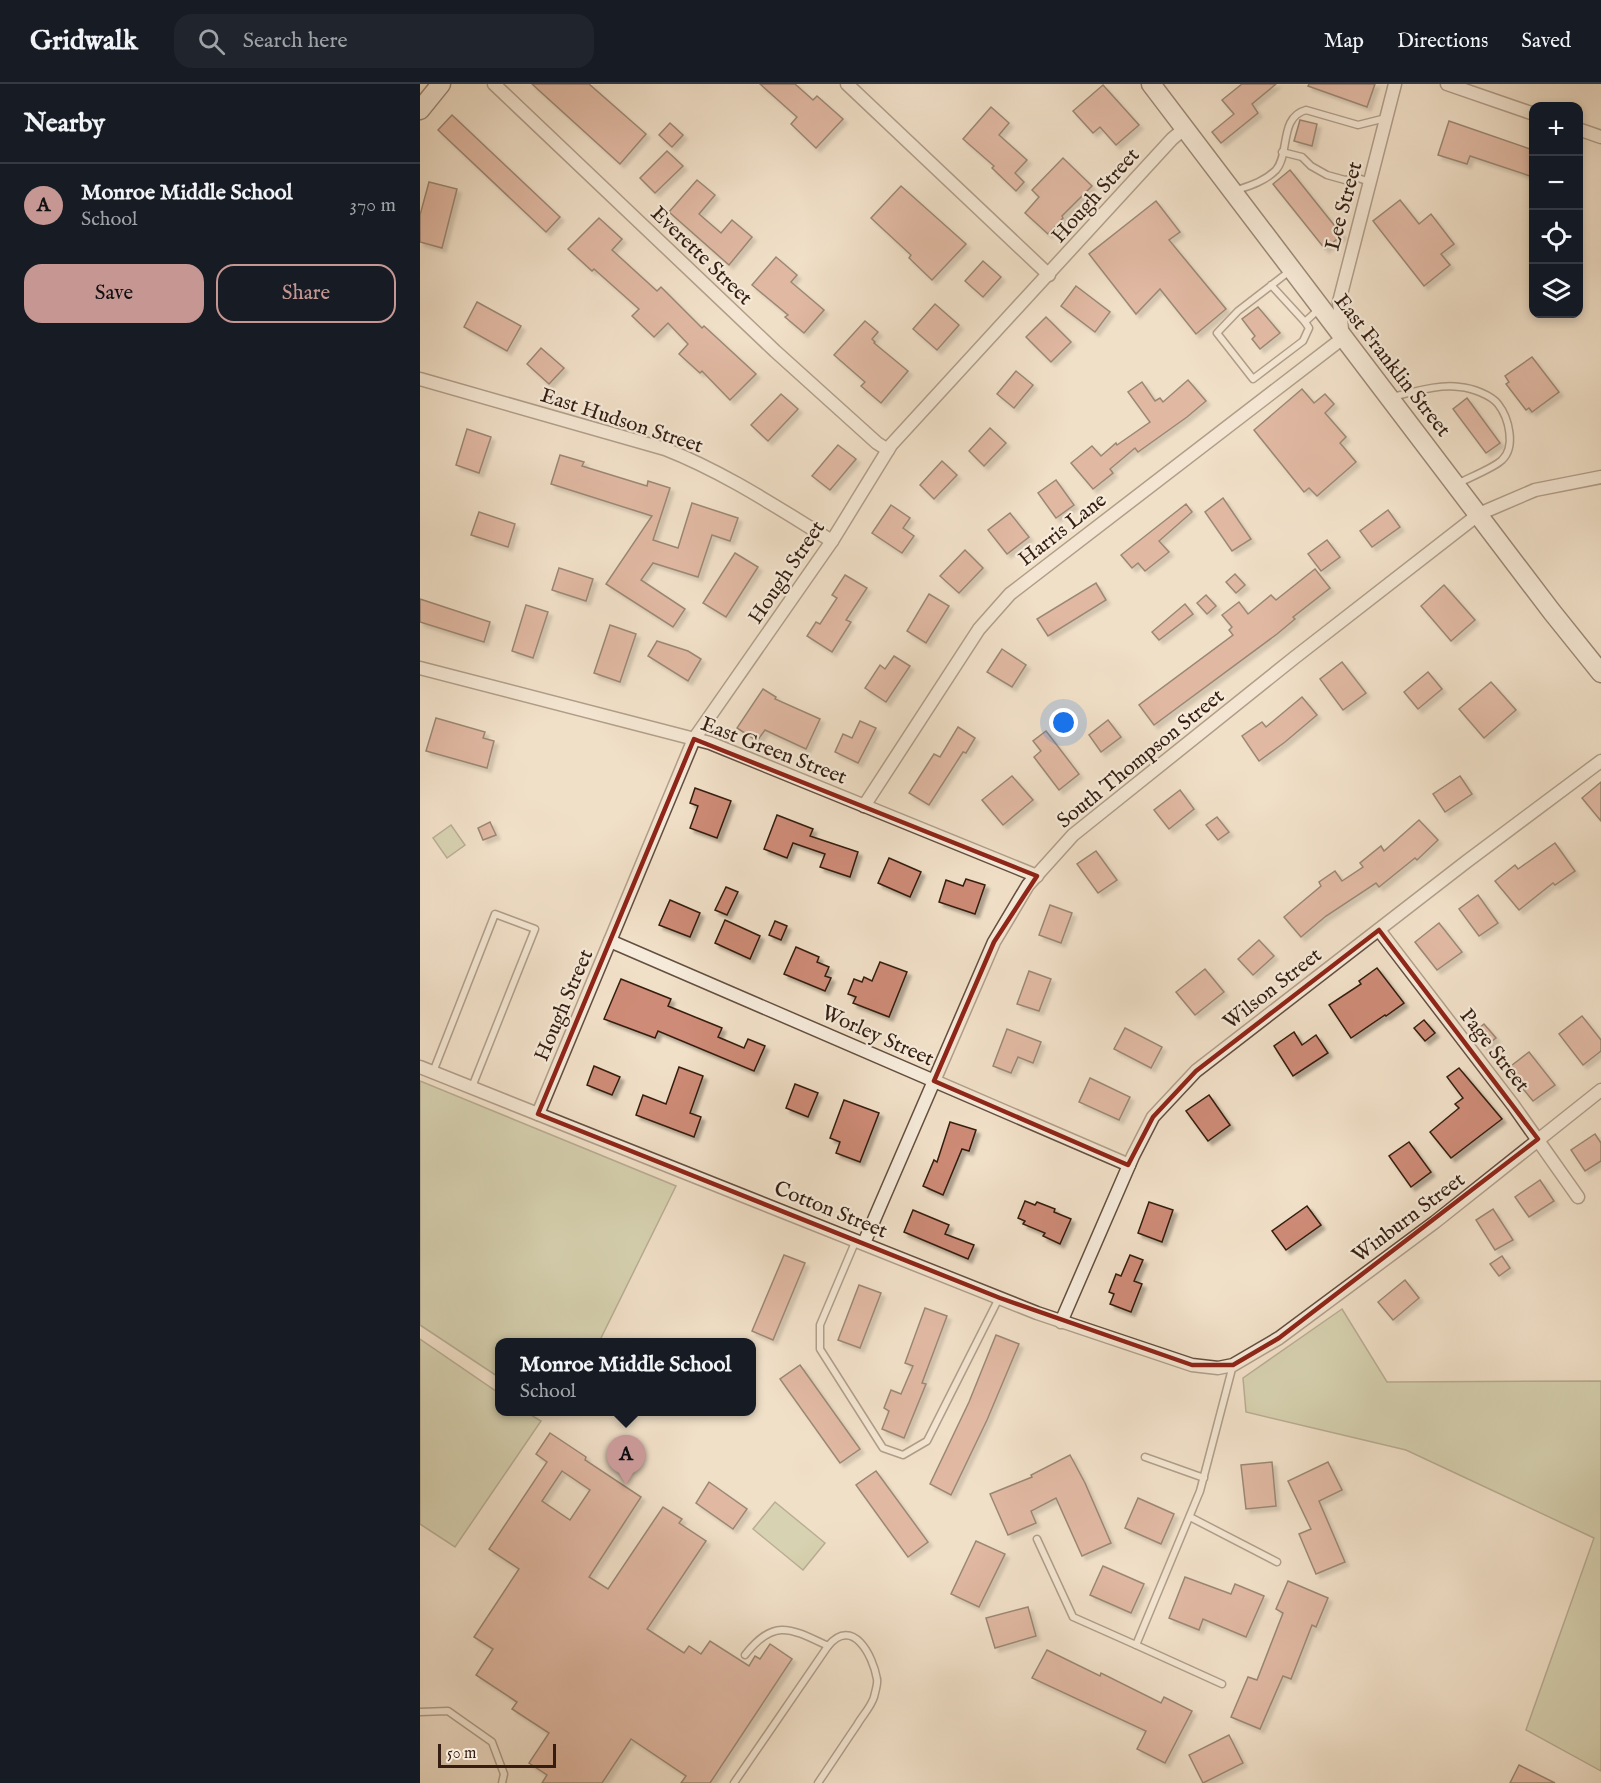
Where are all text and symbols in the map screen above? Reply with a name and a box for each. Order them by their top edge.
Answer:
search box [174,14,594,68]
text: Gridwalk [30,24,138,59]
icon: search [195,25,228,58]
text: Search here [243,27,348,55]
text: Map [1324,28,1364,55]
text: Directions [1397,28,1488,55]
text: Saved [1521,28,1571,55]
map controls [1529,102,1583,318]
button: + [1529,102,1583,156]
text: Nearby [24,107,105,140]
street label: Hough Street [1046,143,1146,249]
button: − [1529,156,1583,210]
street label: Lee Street [1320,159,1369,254]
text: Monroe Middle School [81,179,293,207]
text: A [37,193,50,218]
text: 370 m [350,193,396,218]
street label: Everette Street [644,201,758,311]
text: School [81,207,137,232]
button: locate [1529,210,1583,264]
button: Save [24,264,204,323]
button: Share [216,264,396,323]
button: layers [1529,264,1583,318]
street label: East Franklin Street [1327,289,1456,443]
street label: East Hudson Street [537,382,706,460]
street label: Harris Lane [1013,487,1113,573]
street label: Hough Street [743,516,832,630]
street label: South Thompson Street [1052,683,1230,835]
your location [1049,708,1078,737]
street label: East Green Street [697,711,850,792]
street label: Wilson Street [1218,942,1328,1036]
street label: Hough Street [529,945,600,1066]
street label: Worley Street [817,1000,938,1073]
street label: Page Street [1453,1004,1535,1098]
street label: Winburn Street [1347,1167,1471,1269]
street label: Cotton Street [770,1175,891,1245]
popup [495,1338,756,1416]
text: Monroe Middle School [520,1351,731,1379]
text: School [520,1379,576,1404]
pin: A [606,1436,646,1485]
scale bar [438,1741,556,1768]
text: 50 m [447,1744,476,1764]

